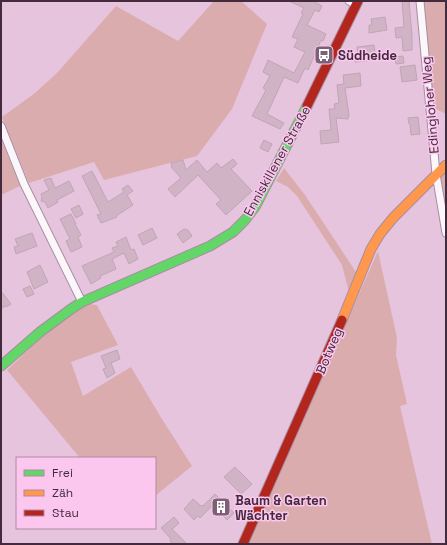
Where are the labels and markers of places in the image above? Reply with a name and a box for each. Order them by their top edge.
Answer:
bus stop icon: Südheide [313,44,335,66]
place label: Südheide [338,47,397,64]
place label: Baum & Garten Wächter [235,492,327,524]
building icon: Baum & Garten Wächter [210,496,232,518]

